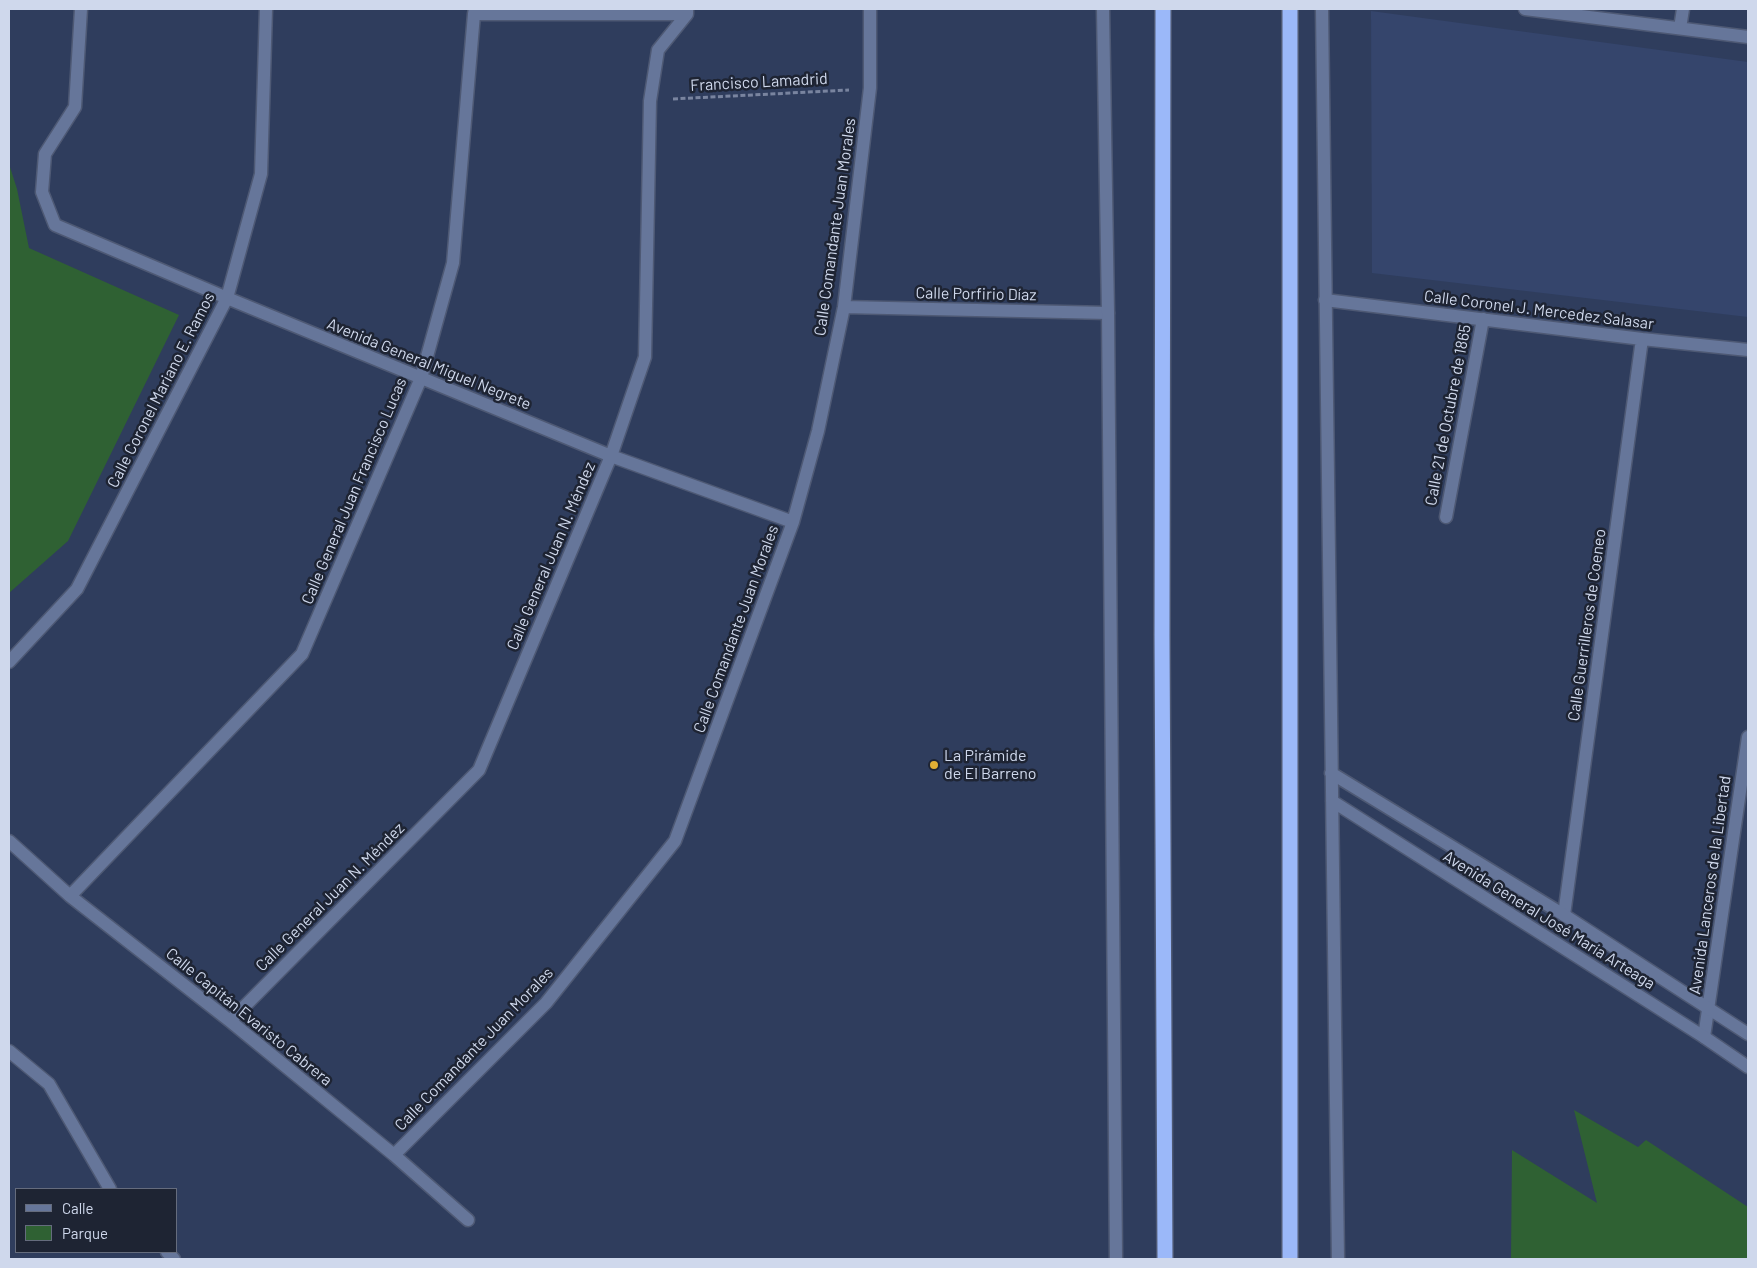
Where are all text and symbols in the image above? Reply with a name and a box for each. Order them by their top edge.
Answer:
street label: Francisco Lamadrid [690,69,828,95]
street label: Calle Comandante Juan Morales [810,117,860,337]
street label: Calle Porfirio Díaz [915,283,1037,305]
street label: Calle Coronel J. Mercedez Salasar [1423,286,1655,334]
street label: Calle Coronel Mariano E. Ramos [103,289,219,491]
street label: Avenida General Miguel Negrete [324,314,534,414]
street label: Calle 21 de Octubre de 1865 [1421,323,1475,507]
street label: Calle General Juan Francisco Lucas [297,375,411,607]
street label: Calle General Juan N. Méndez [503,459,599,653]
street label: Calle Comandante Juan Morales [689,522,783,736]
street label: Calle Guerrilleros de Coeneo [1564,528,1610,722]
place label: La Pirámide de El Barreno [944,746,1036,784]
marker: La Pirámide de El Barreno [928,759,940,771]
street label: Avenida Lanceros de la Libertad [1685,774,1735,996]
street label: Calle General Juan N. Méndez [252,819,408,975]
street label: Avenida General José María Arteaga [1439,847,1659,993]
street label: Calle Capitán Evaristo Cabrera [162,944,336,1090]
street label: Calle Comandante Juan Morales [391,963,557,1135]
legend [15,1188,178,1253]
text: Calle [62,1199,94,1217]
text: Parque [62,1224,108,1242]

